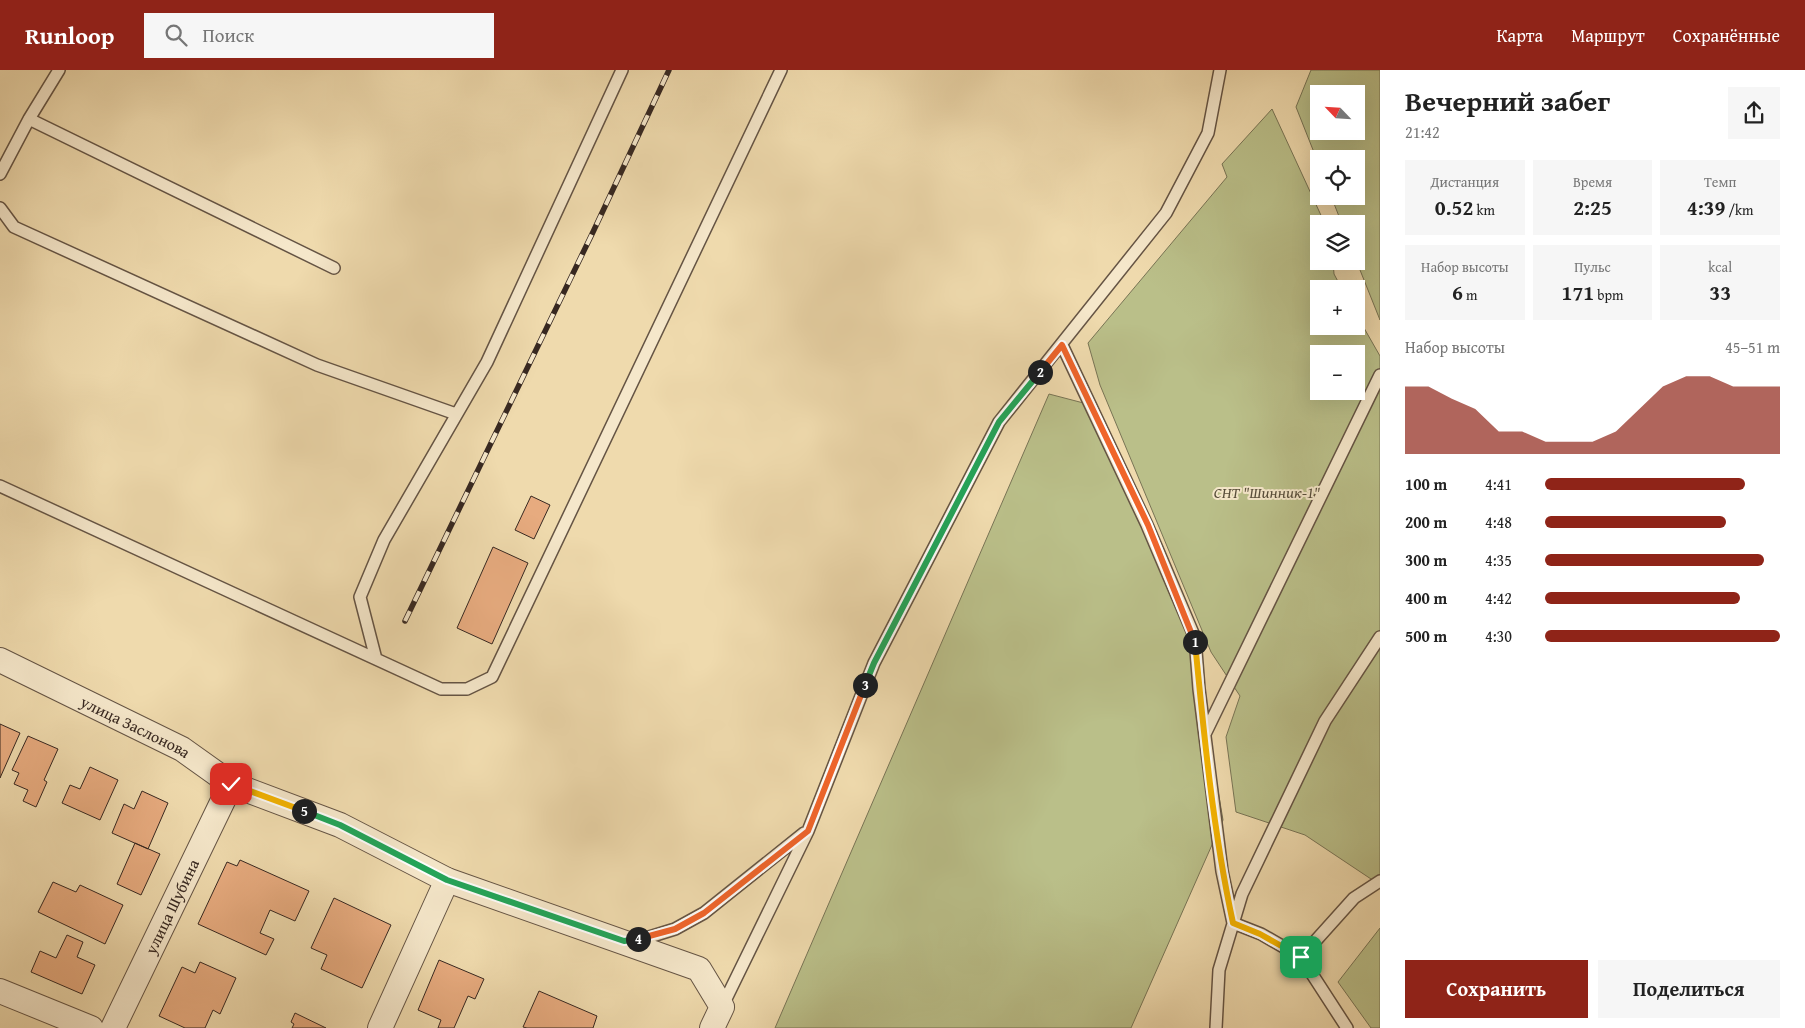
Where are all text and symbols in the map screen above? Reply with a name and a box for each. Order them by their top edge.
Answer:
search box [144,13,494,58]
text: Runloop [25,18,114,53]
icon: search [162,21,190,49]
text: Поиск [202,21,254,49]
text: Карта [1497,22,1543,49]
text: Маршрут [1571,22,1645,49]
text: Сохранённые [1673,22,1780,49]
text: Вечерний забег [1405,80,1610,121]
north arrow [1310,85,1365,140]
map controls [1310,85,1365,400]
button: share [1728,87,1780,139]
text: 21:42 [1405,120,1440,144]
button: locate [1310,150,1365,205]
text: Дистанция [1431,172,1499,192]
text: Время [1573,172,1612,192]
text: Темп [1704,172,1736,192]
text: 0.52 [1435,192,1473,223]
text: 2:25 [1573,192,1612,223]
text: 4:39 [1687,192,1725,223]
text: km [1473,200,1495,220]
text: /km [1725,200,1754,220]
button: layers [1310,215,1365,270]
text: Набор высоты [1421,257,1509,277]
text: Пульс [1574,257,1611,277]
text: kcal [1708,257,1732,277]
text: 6 [1452,277,1463,308]
text: 171 [1562,277,1594,308]
text: 33 [1709,277,1731,308]
button: + [1310,280,1365,335]
text: m [1463,285,1478,305]
text: bpm [1594,285,1623,305]
text: Набор высоты [1405,335,1505,359]
text: 45–51 m [1725,335,1780,359]
button: − [1310,345,1365,400]
pin: 2 [1028,360,1052,384]
text: 2 [1037,362,1044,382]
text: 100 m [1405,472,1447,496]
text: 4:41 [1485,472,1512,496]
park label: СНТ "Шинник-1" [1214,480,1321,504]
text: 200 m [1405,510,1447,534]
text: 4:48 [1485,510,1512,534]
text: 300 m [1405,548,1447,572]
text: 4:35 [1485,548,1512,572]
text: 400 m [1405,586,1447,610]
text: 4:42 [1485,586,1512,610]
text: 500 m [1405,624,1447,648]
text: 4:30 [1485,624,1512,648]
pin: 1 [1182,630,1208,654]
text: 1 [1192,632,1199,652]
pin: 3 [852,672,878,698]
text: 3 [862,675,869,695]
street label: улица Заслонова [76,689,196,764]
pin [210,763,252,805]
icon: check [217,770,245,798]
pin: 5 [292,798,316,824]
text: 5 [301,801,308,821]
street label: улица Шубина [138,855,205,959]
pin: 4 [626,926,650,952]
text: 4 [635,929,642,949]
pin [1280,936,1322,978]
icon: arrive [1287,943,1315,971]
button: Сохранить [1405,960,1588,1018]
button: Поделиться [1598,960,1780,1018]

